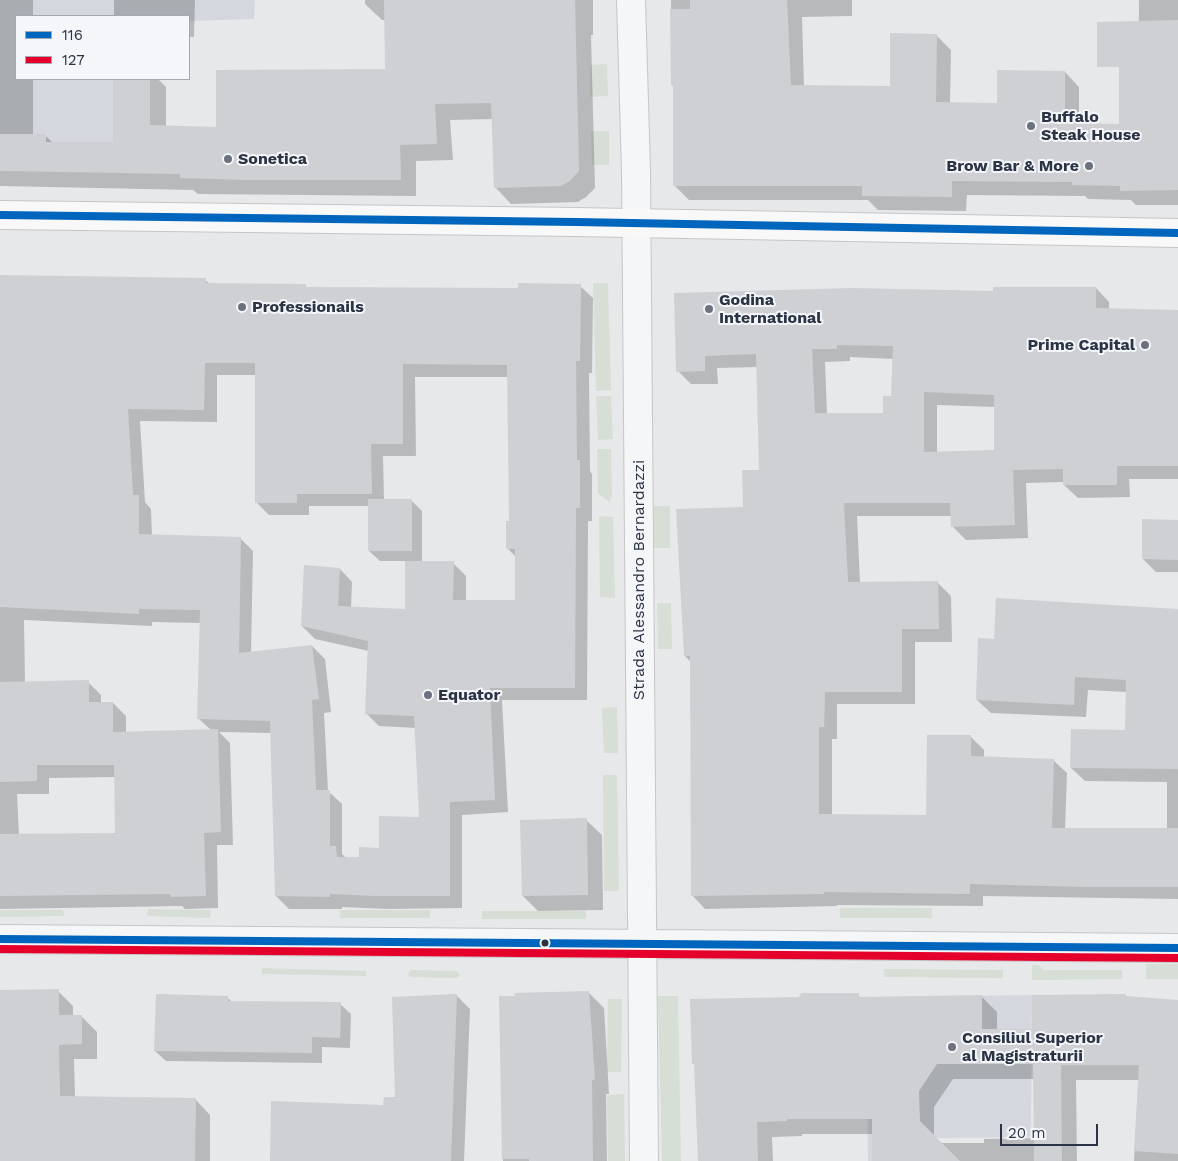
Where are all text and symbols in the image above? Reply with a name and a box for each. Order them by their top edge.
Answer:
legend [15,15,190,80]
text: 116 [62,26,83,44]
text: 127 [62,51,85,69]
place label: Buffalo Steak House [1041,107,1140,145]
marker: Buffalo Steak House [1025,120,1037,132]
place label: Sonetica [238,149,307,169]
marker: Sonetica [222,153,234,165]
place label: Brow Bar & More [946,156,1079,176]
marker: Brow Bar & More [1083,160,1095,172]
place label: Godina International [719,290,822,328]
place label: Professionails [252,297,364,317]
marker: Professionails [236,301,248,313]
marker: Godina International [703,303,715,315]
place label: Prime Capital [1027,335,1135,355]
marker: Prime Capital [1139,339,1151,351]
street label: Strada Alessandro Bernardazzi [629,460,649,700]
place label: Equator [438,685,500,705]
marker: Equator [422,689,434,701]
unlabelled marker [540,938,550,948]
place label: Consiliul Superior al Magistraturii [962,1028,1103,1066]
marker: Consiliul Superior al Magistraturii [946,1041,958,1053]
scale bar [1003,1114,1100,1146]
text: 20 m [1008,1124,1046,1142]

